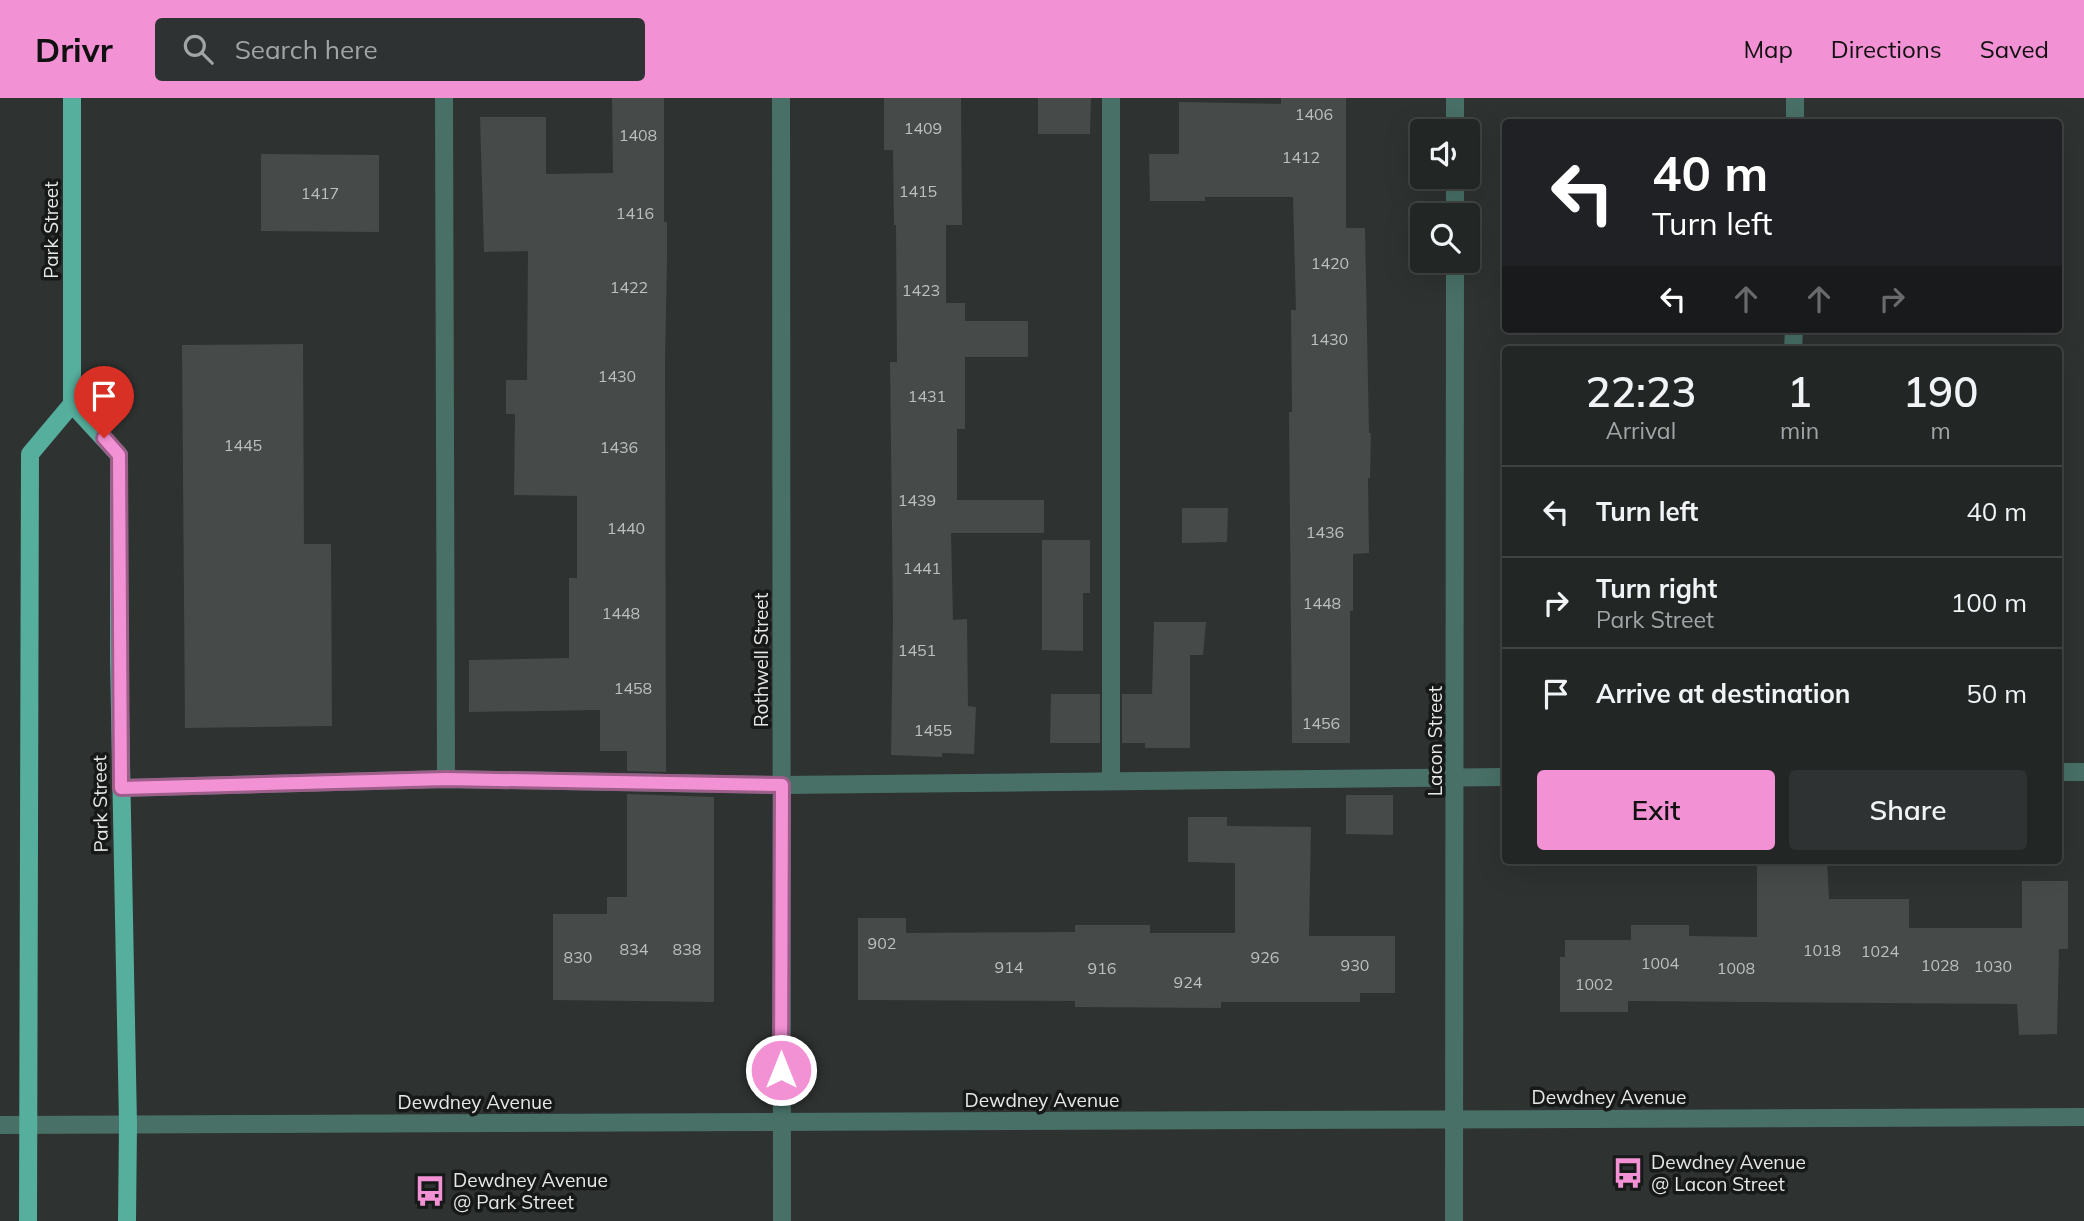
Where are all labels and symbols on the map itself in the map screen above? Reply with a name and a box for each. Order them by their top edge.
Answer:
house number: 1406 [1295,104,1333,124]
house number: 1409 [904,118,942,138]
house number: 1408 [619,125,657,145]
house number: 1412 [1282,147,1320,167]
street label: Park Street [39,181,63,279]
house number: 1415 [899,181,937,201]
house number: 1417 [301,183,339,203]
house number: 1416 [616,203,654,223]
house number: 1420 [1311,253,1349,273]
house number: 1422 [610,277,648,297]
house number: 1423 [902,280,940,300]
house number: 1430 [1310,329,1348,349]
pin [74,366,134,438]
house number: 1430 [598,366,636,386]
house number: 1431 [908,386,946,406]
house number: 1445 [224,435,262,455]
house number: 1436 [600,437,638,457]
house number: 1439 [898,490,936,510]
house number: 1440 [607,518,645,538]
house number: 1436 [1306,522,1344,542]
house number: 1441 [903,558,941,578]
street label: Rothwell Street [749,592,773,727]
house number: 1448 [1303,593,1341,613]
house number: 1448 [602,603,640,623]
house number: 1451 [898,640,936,660]
house number: 1458 [614,678,652,698]
street label: Lacon Street [1423,685,1447,796]
house number: 1456 [1302,713,1340,733]
house number: 1455 [914,720,952,740]
street label: Park Street [87,755,113,853]
house number: 902 [868,933,896,953]
house number: 834 [620,939,649,959]
house number: 838 [673,939,701,959]
house number: 1018 [1803,940,1841,960]
house number: 1024 [1861,941,1900,961]
house number: 830 [564,947,592,967]
house number: 926 [1251,947,1279,967]
house number: 1004 [1641,953,1680,973]
house number: 930 [1341,955,1369,975]
house number: 1028 [1921,955,1959,975]
house number: 1030 [1974,956,2012,976]
house number: 914 [995,957,1024,977]
house number: 916 [1088,958,1116,978]
house number: 1008 [1717,958,1755,978]
house number: 924 [1174,972,1203,992]
house number: 1002 [1575,974,1613,994]
position arrow [744,1033,818,1107]
street label: Dewdney Avenue [1532,1085,1686,1109]
street label: Dewdney Avenue [965,1088,1119,1112]
street label: Dewdney Avenue [398,1090,552,1114]
place label: Dewdney Avenue @ Lacon Street [1651,1150,1806,1196]
bus stop icon: Dewdney Avenue @ Lacon Street [1611,1156,1645,1190]
place label: Dewdney Avenue @ Park Street [453,1168,608,1214]
bus stop icon: Dewdney Avenue @ Park Street [413,1174,447,1208]

